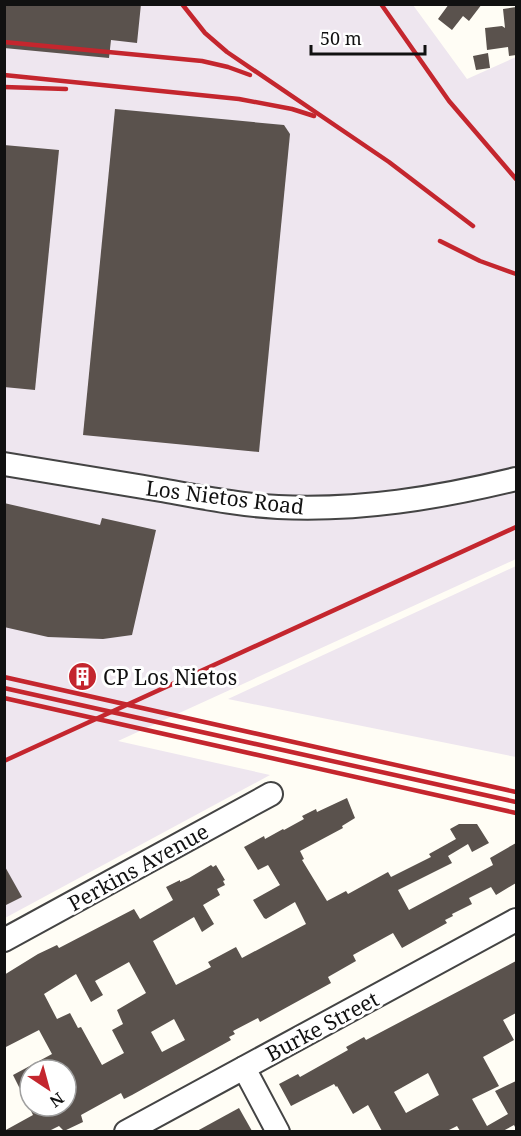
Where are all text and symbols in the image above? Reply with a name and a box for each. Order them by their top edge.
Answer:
scale bar [311,18,425,56]
text: 50 m [320,26,362,50]
street label: Los Nietos Road [144,473,306,521]
building icon: CP Los Nietos [66,661,98,693]
place label: CP Los Nietos [103,663,237,691]
street label: Perkins Avenue [63,817,213,917]
street label: Burke Street [261,985,383,1067]
north arrow [18,1058,78,1118]
text: N [45,1088,68,1113]

